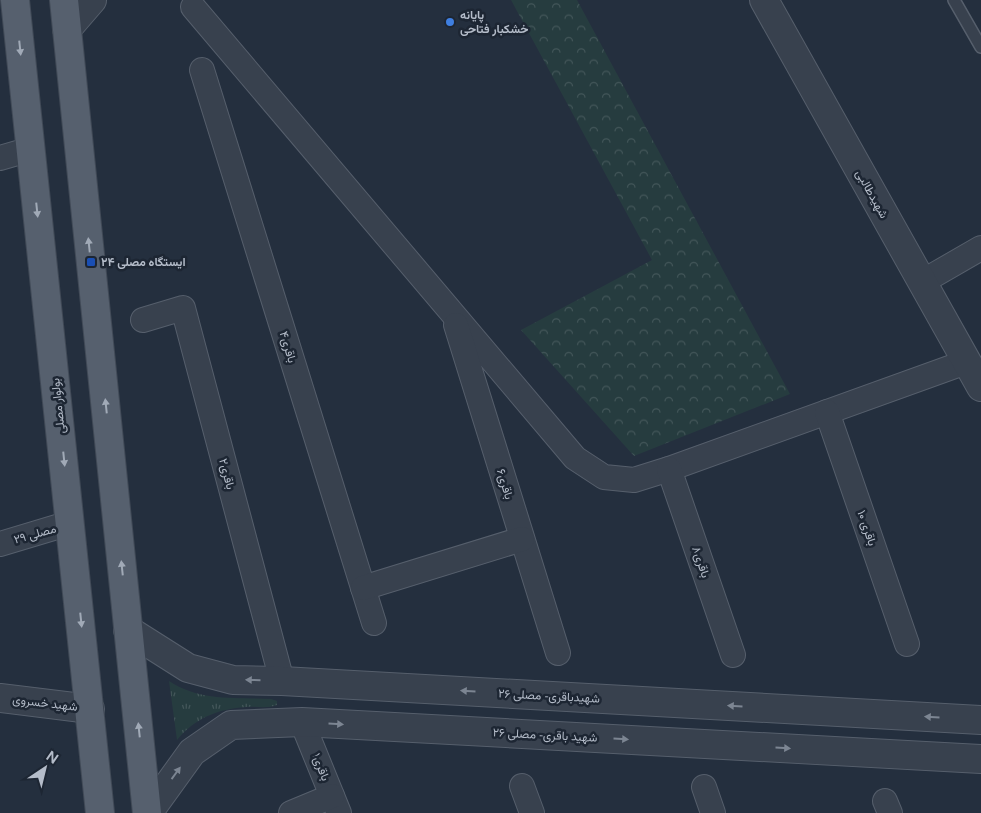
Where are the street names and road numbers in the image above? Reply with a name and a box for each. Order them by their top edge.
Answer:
street label: شهیدطالبی [852,167,891,221]
street label: باقری۴ [276,330,299,365]
street label: بولوار مصلی [48,377,69,434]
street label: باقری۲ [215,457,238,491]
street label: باقری۶ [493,467,516,501]
street label: باقری ۱۰ [853,508,880,548]
street label: مصلی ۲۹ [12,521,58,548]
street label: باقری۸ [688,544,713,580]
street label: شهیدباقری - مصلی ۲۶ [498,686,600,707]
street label: شهید خسروی [12,692,78,715]
street label: شهید باقری - مصلی ۲۶ [492,725,598,746]
street label: باقری۱ [308,751,333,783]

